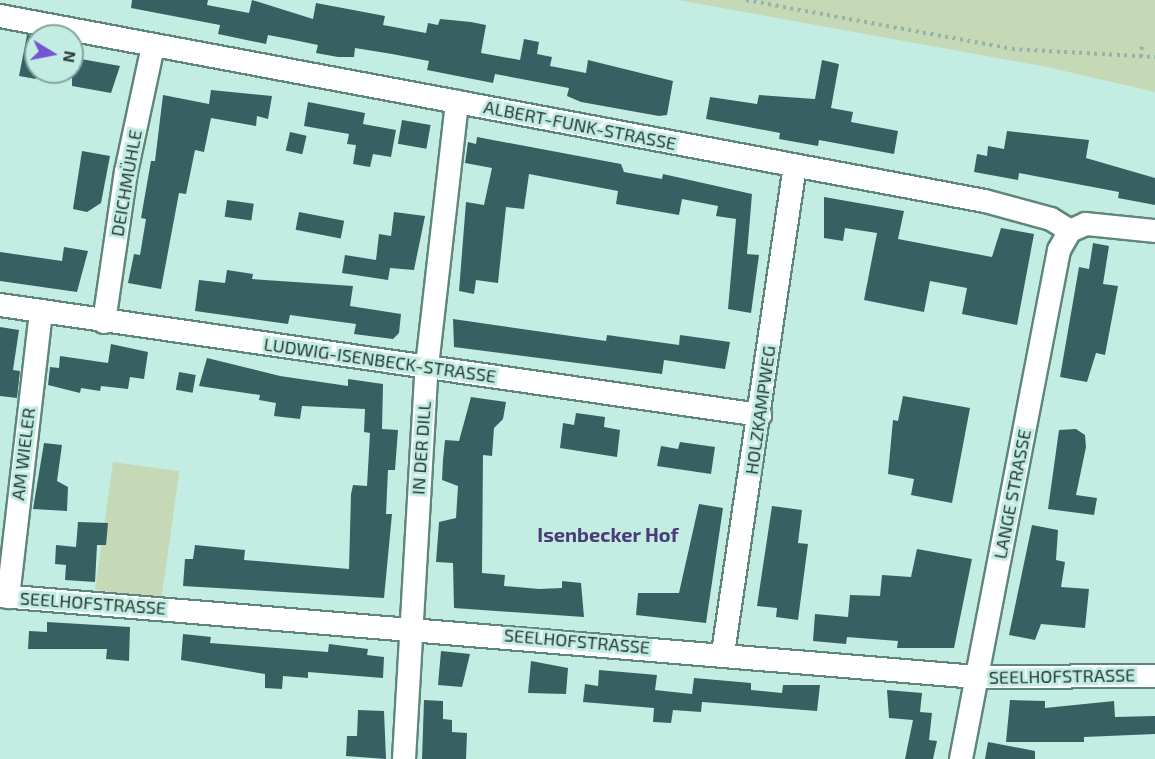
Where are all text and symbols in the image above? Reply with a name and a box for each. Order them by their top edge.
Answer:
north arrow [24,24,84,84]
text: N [60,50,81,64]
street label: ALBERT-FUNK-STRASSE [482,96,678,154]
street label: DEICHMÜHLE [106,128,146,238]
street label: LUDWIG-ISENBECK-STRASSE [262,333,498,387]
street label: HOLZKAMPWEG [740,344,780,476]
street label: IN DER DILL [407,400,435,496]
street label: AM WIELER [7,406,39,502]
street label: LANGE STRASSE [989,427,1035,561]
district label: Isenbecker Hof [537,522,679,546]
street label: SEELHOFSTRASSE [19,587,167,619]
street label: SEELHOFSTRASSE [503,624,651,658]
street label: SEELHOFSTRASSE [989,664,1135,688]

